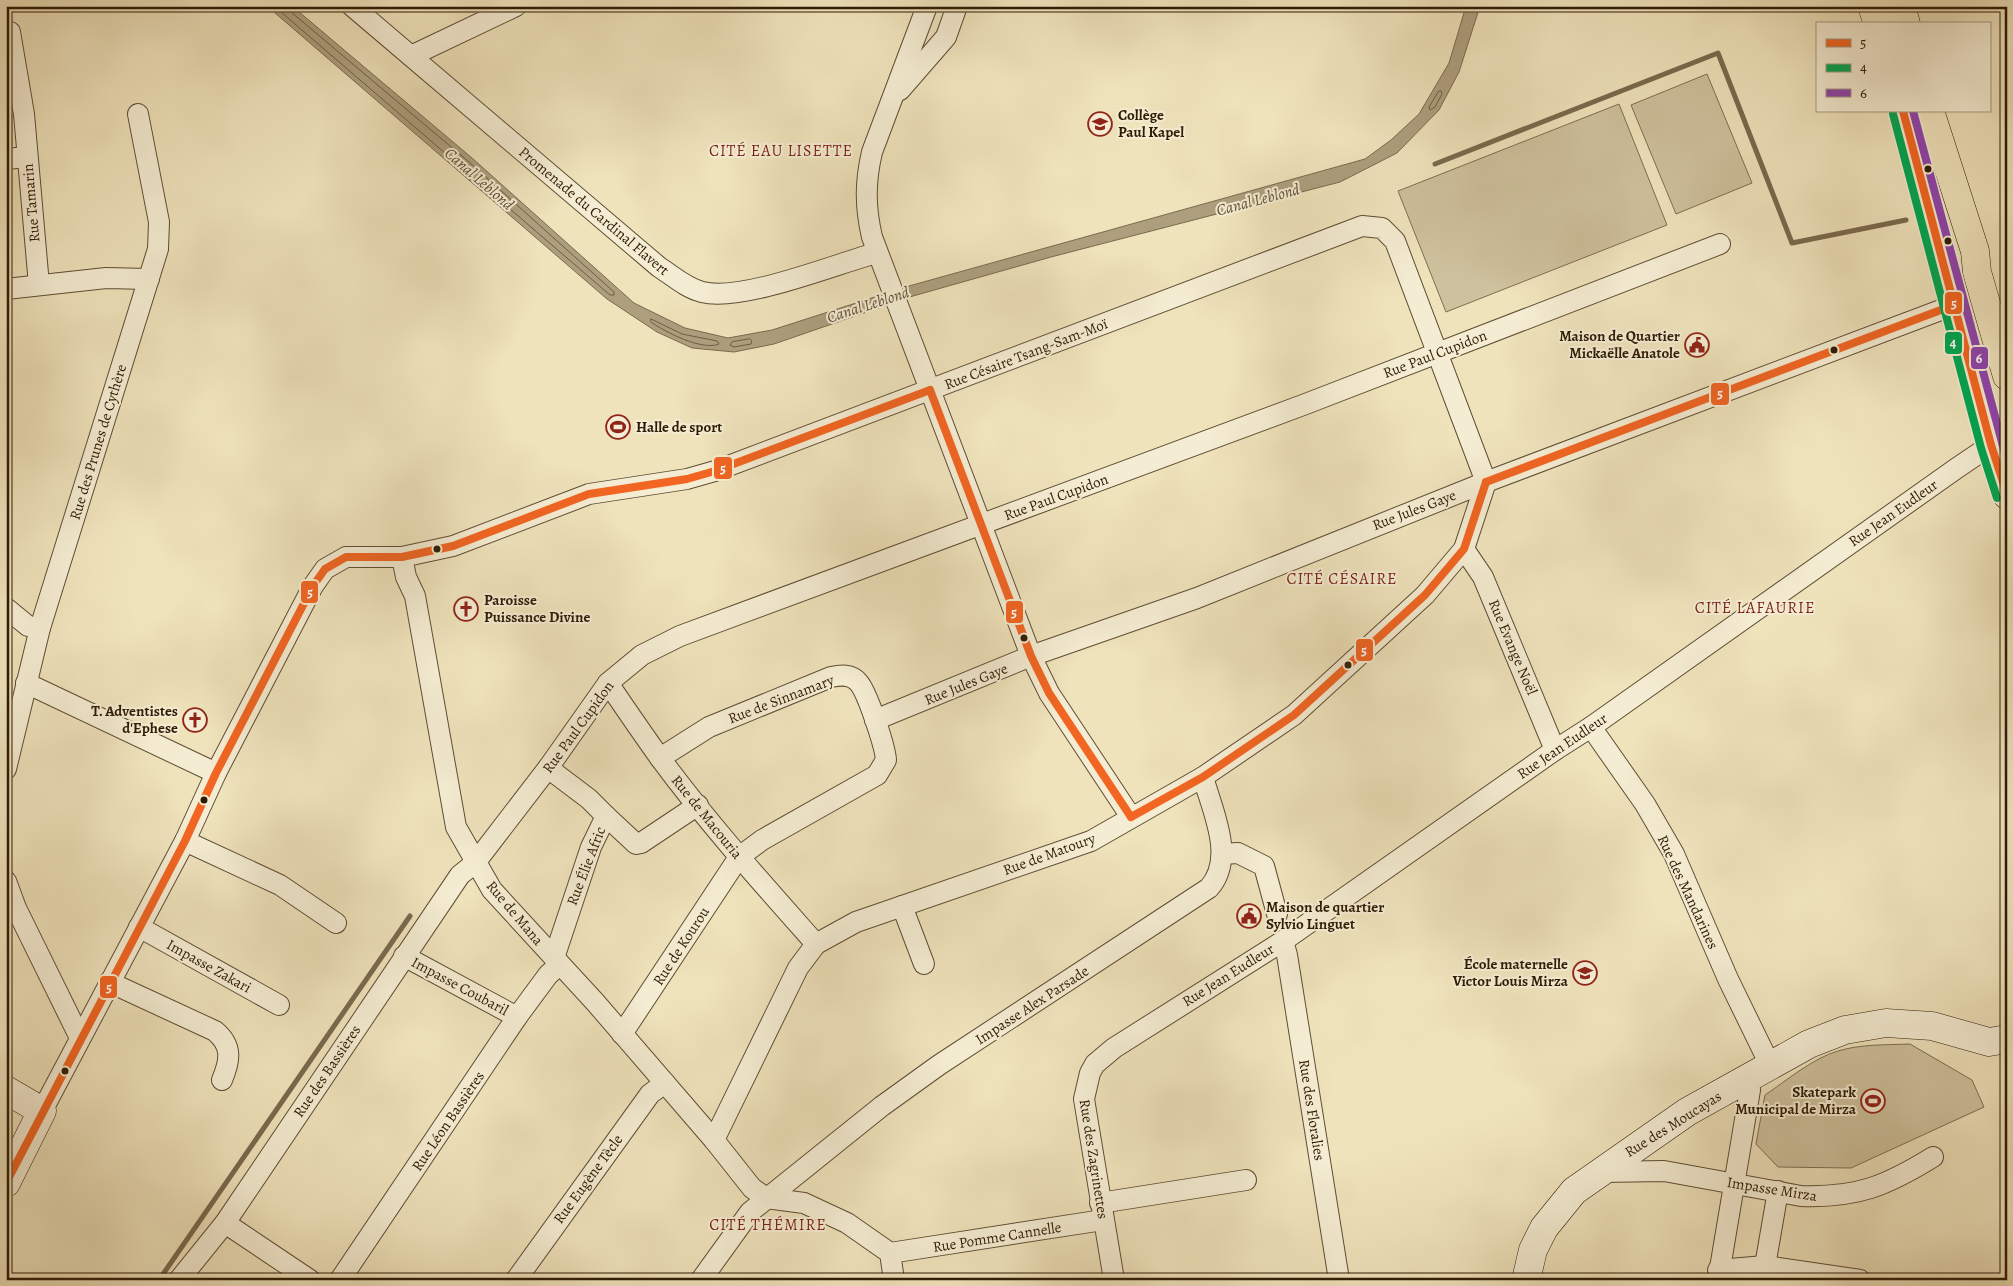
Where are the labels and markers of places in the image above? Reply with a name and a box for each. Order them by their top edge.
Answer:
place label: Collège Paul Kapel [1118,105,1184,142]
school or university icon: Collège Paul Kapel [1087,111,1113,137]
unlabelled marker [1923,164,1933,174]
unlabelled marker [1943,236,1953,246]
place label: Maison de Quartier Mickaëlle Anatole [1559,326,1680,363]
public building icon: Maison de Quartier Mickaëlle Anatole [1684,332,1710,358]
unlabelled marker [1829,345,1839,355]
sports icon: Halle de sport [605,414,631,440]
place label: Halle de sport [636,417,722,437]
unlabelled marker [432,544,442,554]
place label: Paroisse Puissance Divine [484,590,590,627]
church icon: Paroisse Puissance Divine [453,596,479,622]
unlabelled marker [1019,633,1029,643]
unlabelled marker [1343,660,1353,670]
place label: T. Adventistes d'Ephese [91,701,178,738]
church icon: T. Adventistes d'Ephese [182,707,208,733]
unlabelled marker [199,795,209,805]
place label: Maison de quartier Sylvio Linguet [1266,897,1384,934]
public building icon: Maison de quartier Sylvio Linguet [1236,903,1262,929]
place label: École maternelle Victor Louis Mirza [1452,954,1569,991]
school or university icon: École maternelle Victor Louis Mirza [1572,960,1598,986]
unlabelled marker [60,1066,70,1076]
place label: Skatepark Municipal de Mirza [1735,1082,1857,1119]
sports icon: Skatepark Municipal de Mirza [1860,1088,1886,1114]

